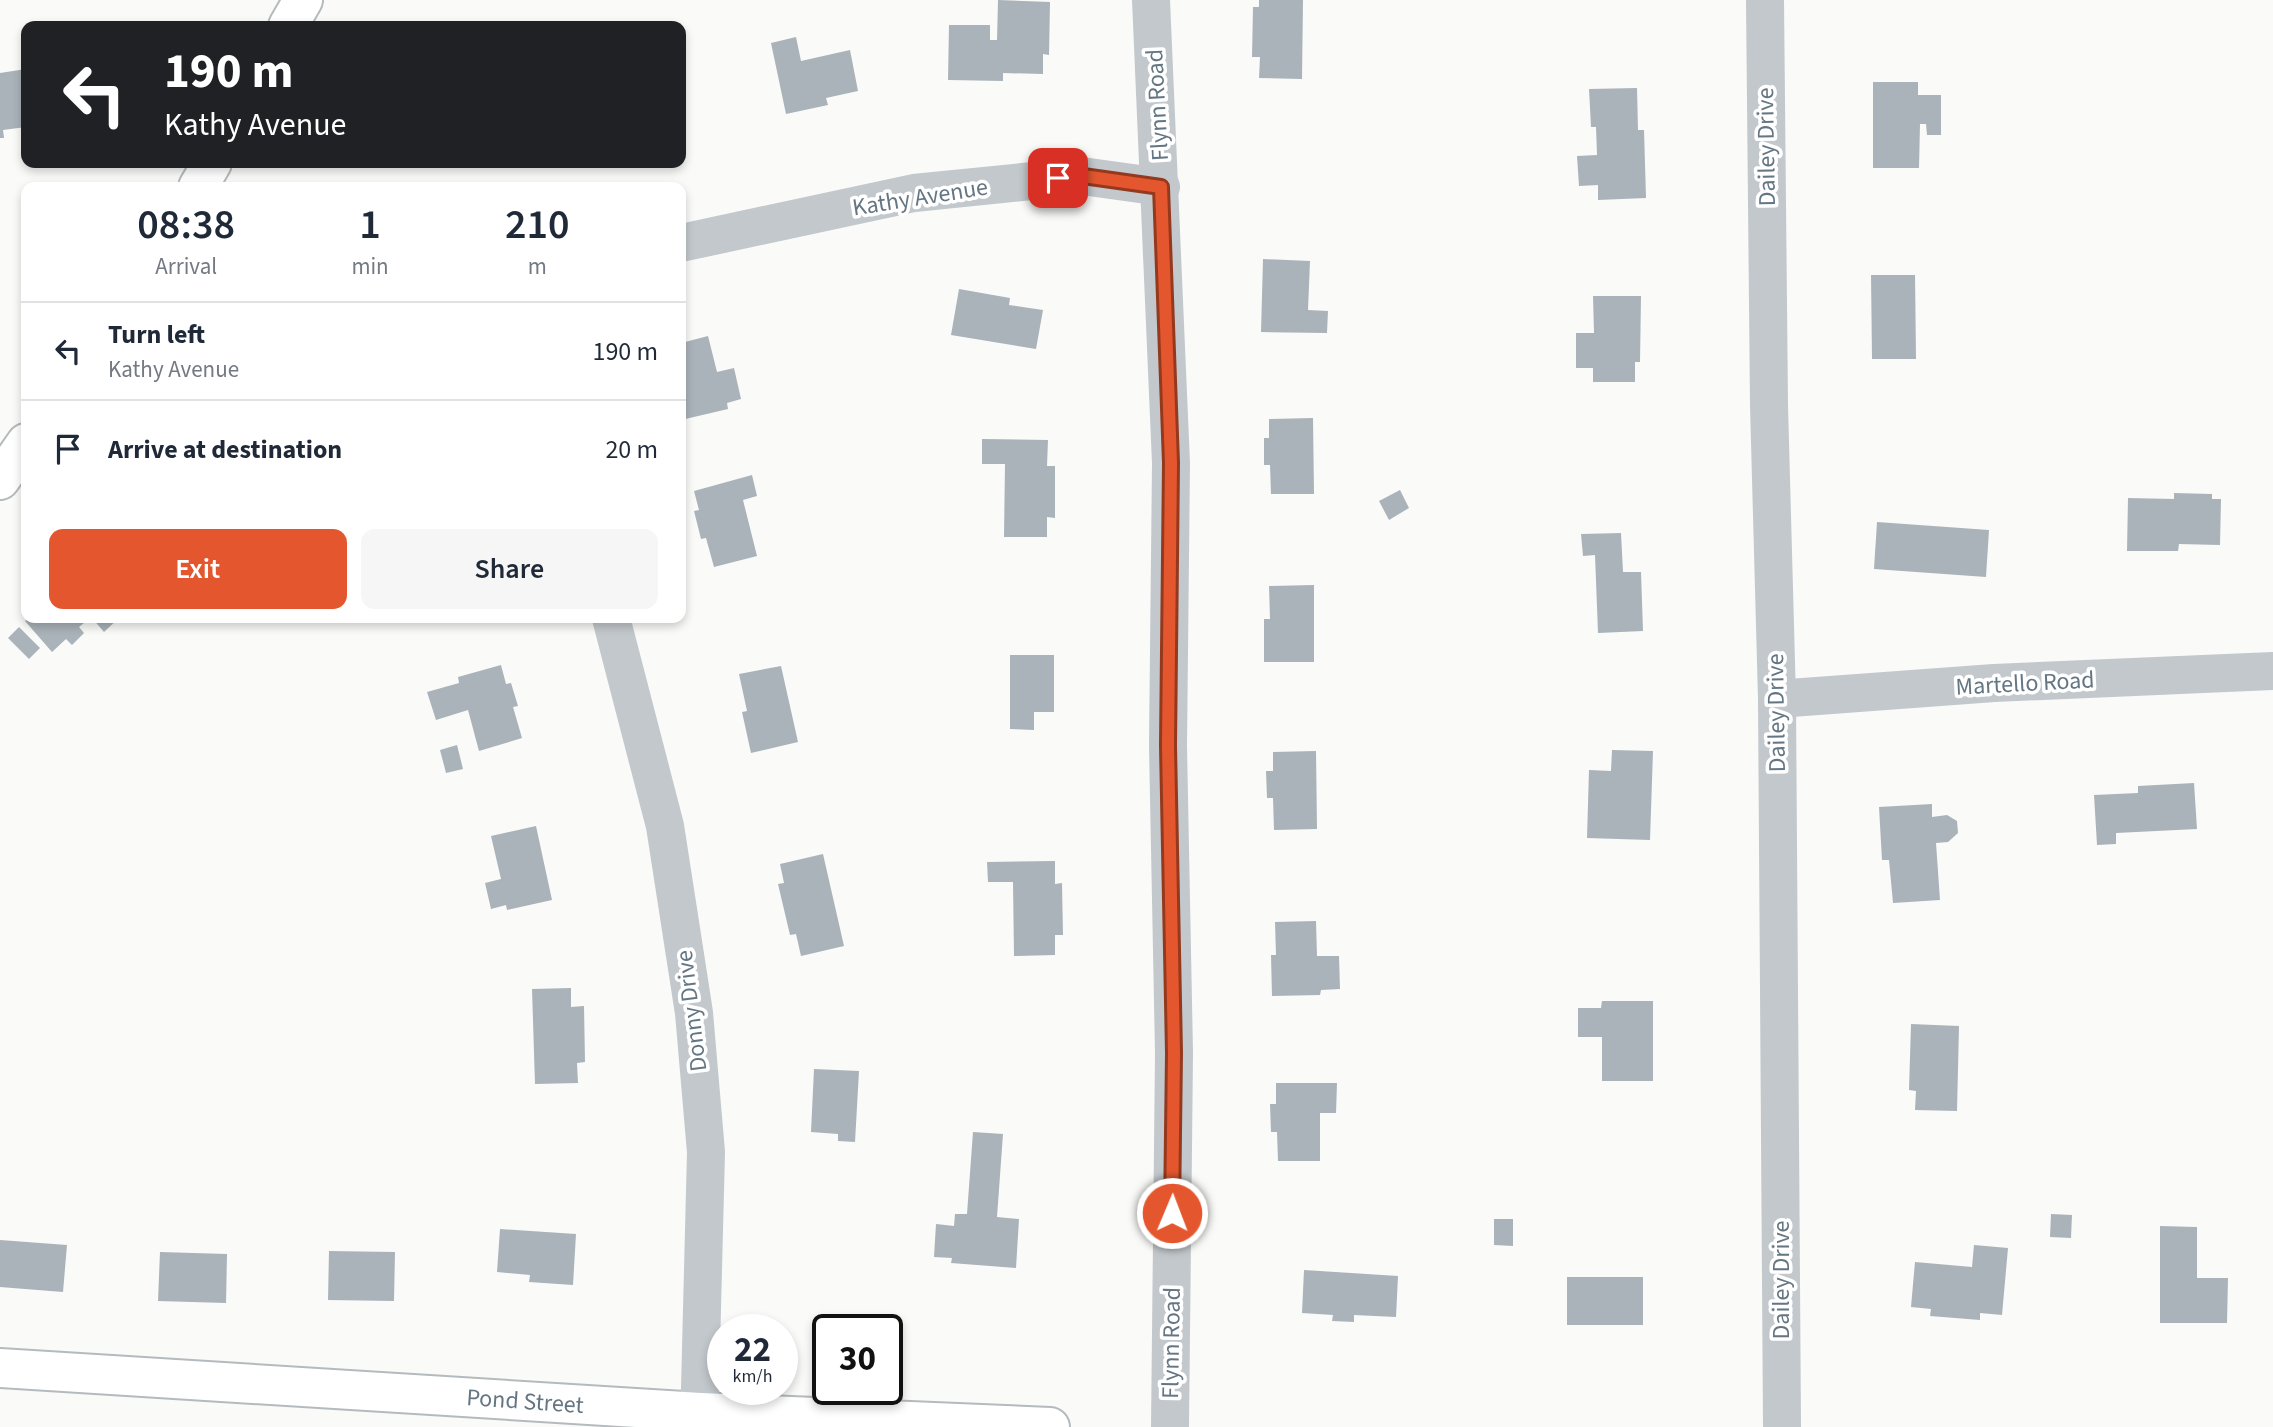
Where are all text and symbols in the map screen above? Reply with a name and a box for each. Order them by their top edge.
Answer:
text: 190 m [164,37,293,107]
street label: Flynn Road [1137,48,1178,162]
icon: left [49,49,140,140]
street label: Dailey Drive [1748,87,1785,207]
text: Kathy Avenue [164,102,346,148]
pin [1028,148,1088,208]
icon: arrive [1039,159,1077,197]
street label: Kathy Avenue [850,170,990,225]
text: 08:38 [137,195,235,255]
text: 1 [359,195,381,255]
text: 210 [505,195,570,255]
text: Arrival [155,250,217,283]
text: min [351,250,389,283]
text: m [528,250,547,283]
text: Turn left [108,316,205,353]
icon: left [49,332,87,370]
text: 190 m [592,333,658,370]
text: Kathy Avenue [108,353,239,386]
icon: arrive [49,430,87,468]
text: Arrive at destination [108,431,342,468]
text: 20 m [605,431,658,468]
button: Exit [49,529,347,609]
button: Share [361,529,658,609]
street label: Dailey Drive [1758,653,1795,773]
street label: Martello Road [1955,662,2095,705]
street label: Donny Drive [667,948,716,1074]
position arrow [1135,1176,1209,1250]
street label: Dailey Drive [1764,1221,1799,1339]
street label: Flynn Road [1153,1287,1190,1399]
speed limit sign: 30 [812,1314,903,1405]
text: 22 [734,1325,771,1375]
text: km/h [733,1364,772,1389]
street label: Pond Street [465,1380,585,1423]

